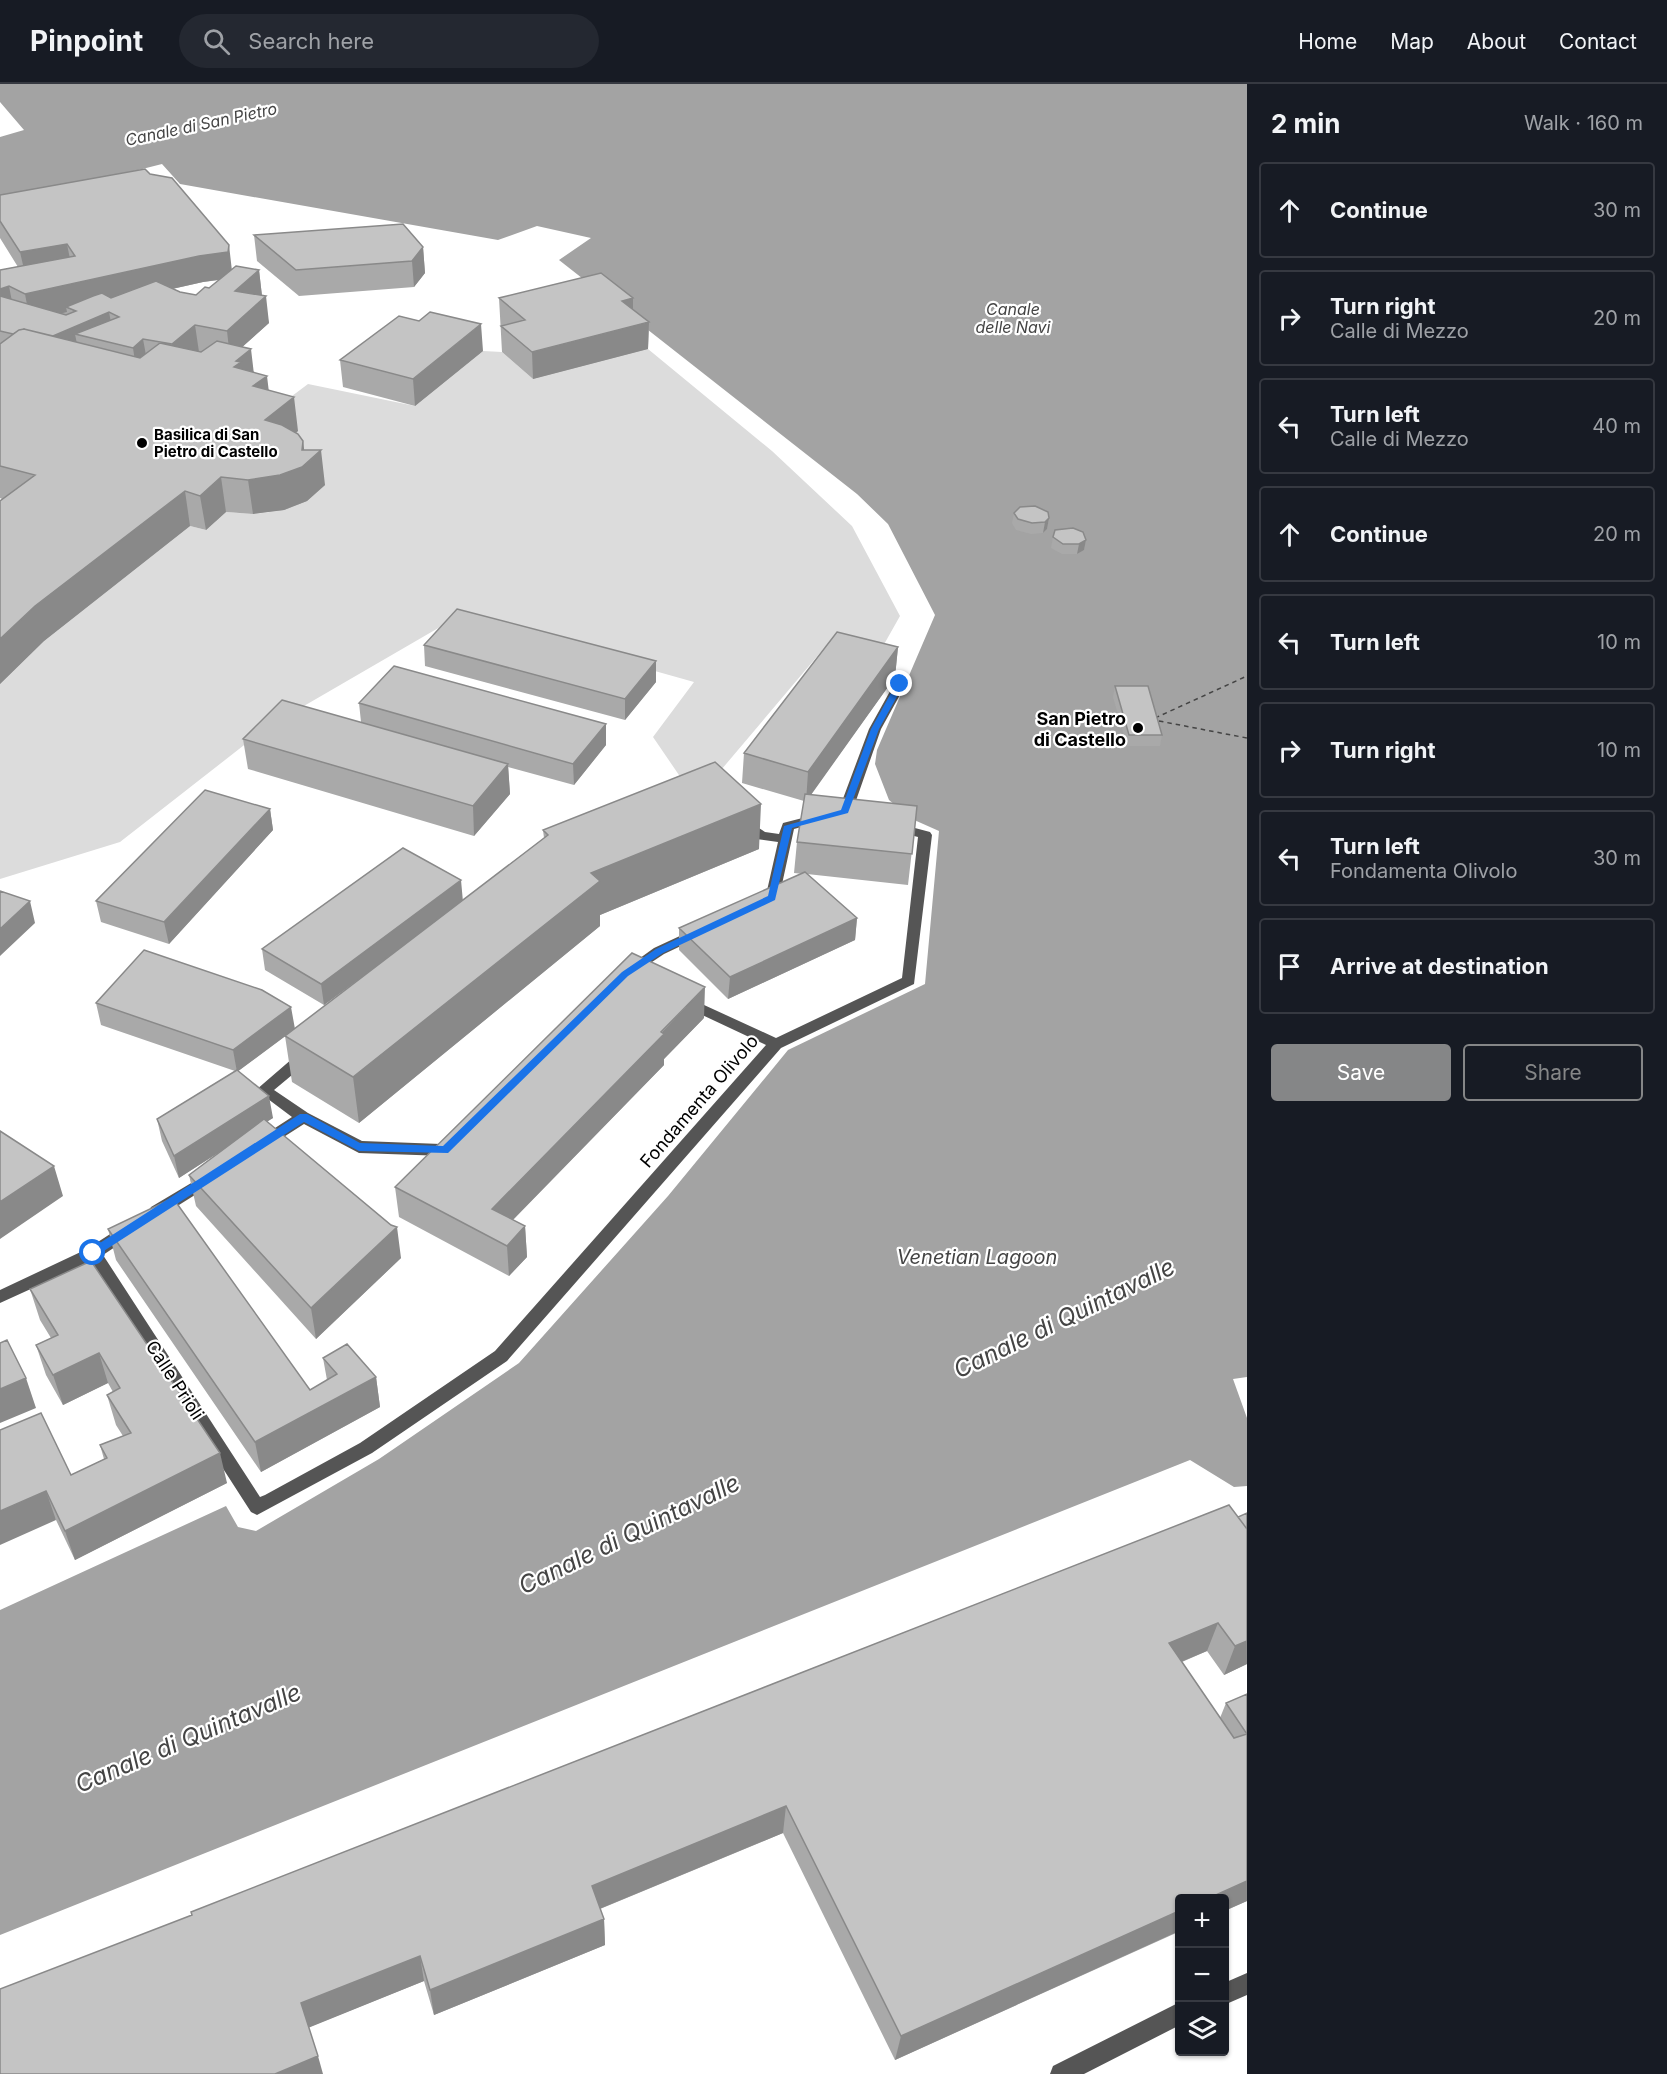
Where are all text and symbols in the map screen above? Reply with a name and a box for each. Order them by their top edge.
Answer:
search box [179,14,599,68]
text: Pinpoint [30,24,143,58]
icon: search [200,25,233,58]
text: Search here [248,28,374,54]
text: Home [1298,29,1357,54]
text: Map [1390,29,1434,54]
text: About [1467,29,1526,54]
text: Contact [1559,29,1637,54]
water label: Canale di San Pietro [123,98,279,150]
text: 2 min [1271,108,1341,139]
text: Walk · 160 m [1524,111,1643,135]
icon: ahead [1273,194,1306,227]
text: Continue [1330,197,1428,223]
text: 30 m [1593,198,1641,222]
text: Turn right [1330,293,1436,319]
water label: Canale delle Navi [976,299,1052,337]
icon: right [1273,302,1306,335]
text: 20 m [1593,306,1641,330]
text: Calle di Mezzo [1330,319,1469,343]
text: Turn left [1330,401,1420,427]
icon: left [1273,410,1306,443]
text: 40 m [1592,414,1641,438]
place label: Basilica di San Pietro di Castello [154,425,278,461]
text: Calle di Mezzo [1330,427,1469,451]
marker: Basilica di San Pietro di Castello [135,436,149,450]
icon: ahead [1273,518,1306,551]
text: Continue [1330,521,1428,547]
text: 20 m [1593,522,1641,546]
icon: left [1273,626,1306,659]
text: Turn left [1330,629,1420,655]
text: 10 m [1597,630,1641,654]
route end [886,670,912,696]
place label: San Pietro di Castello [1034,708,1126,750]
marker: San Pietro di Castello [1131,721,1145,735]
icon: right [1273,734,1306,767]
text: Turn right [1330,737,1436,763]
text: 10 m [1597,738,1641,762]
text: Turn left [1330,833,1420,859]
icon: left [1273,842,1306,875]
text: 30 m [1593,846,1641,870]
text: Fondamenta Olivolo [1330,859,1517,883]
icon: arrive [1273,950,1306,983]
text: Arrive at destination [1330,953,1549,979]
street label: Fondamenta Olivolo [636,1030,762,1172]
button: Save [1271,1044,1451,1101]
button: Share [1463,1044,1643,1101]
route start [79,1239,105,1265]
water label: Venetian Lagoon [897,1245,1057,1269]
water label: Canale di Quintavalle [949,1252,1179,1384]
street label: Calle Prioli [142,1337,208,1423]
water label: Canale di Quintavalle [514,1468,744,1600]
water label: Canale di Quintavalle [71,1677,305,1799]
map controls [1175,1894,1229,2056]
button: + [1175,1894,1229,1948]
button: − [1175,1948,1229,2002]
button: layers [1175,2002,1229,2056]

